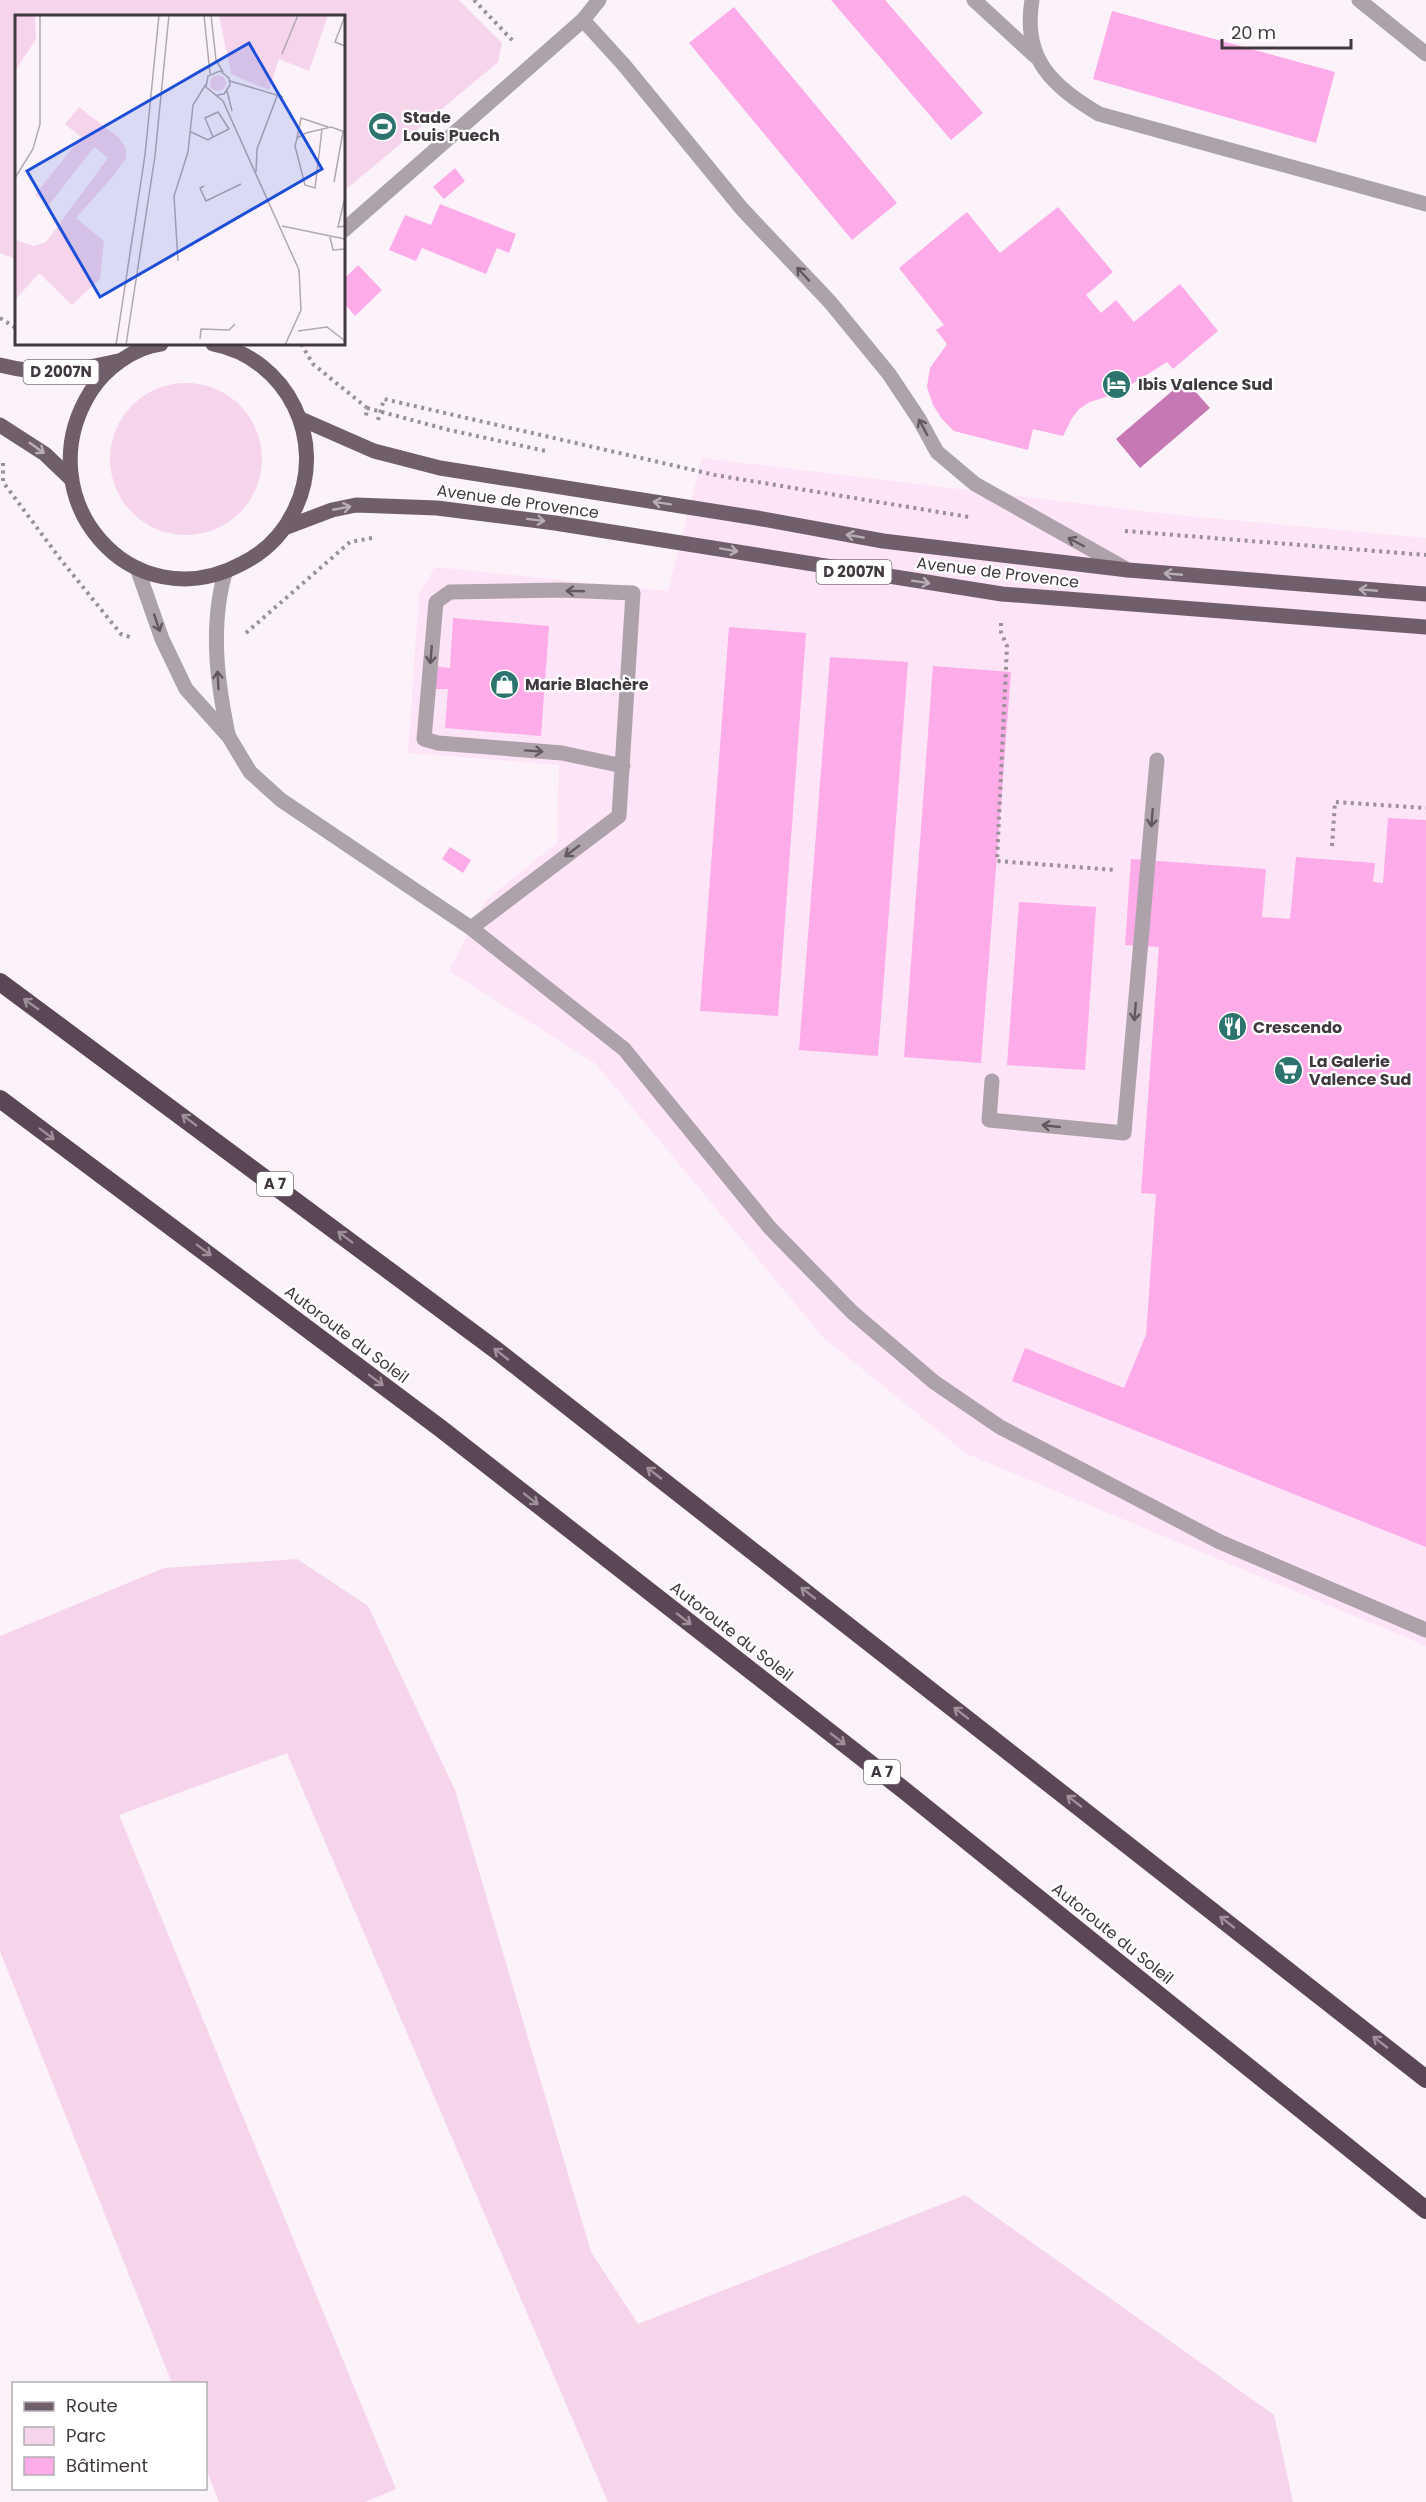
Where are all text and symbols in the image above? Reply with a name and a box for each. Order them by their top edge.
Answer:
scale bar [1222,12,1351,50]
inset map [15,15,345,345]
text: 20 m [1231,20,1276,45]
place label: Stade Louis Puech [403,106,500,147]
sports icon: Stade Louis Puech [366,110,398,142]
one-way arrow [797,267,811,282]
road number: D 2007N [23,360,98,384]
hotel icon: Ibis Valence Sud [1101,368,1133,400]
place label: Ibis Valence Sud [1138,373,1273,396]
one-way arrow [917,419,929,436]
one-way arrow [29,442,45,455]
street label: Avenue de Provence [435,479,601,524]
one-way arrow [653,498,673,509]
one-way arrow [332,502,351,513]
one-way arrow [525,515,545,526]
one-way arrow [845,530,865,541]
one-way arrow [1068,536,1085,548]
one-way arrow [718,545,738,556]
street label: Avenue de Provence [915,551,1081,594]
road number: D 2007N [816,560,892,584]
one-way arrow [1164,568,1184,579]
one-way arrow [911,576,930,587]
one-way arrow [1358,584,1378,595]
one-way arrow [565,585,585,596]
one-way arrow [152,613,163,632]
one-way arrow [426,645,437,664]
shop icon: Marie Blachère [488,668,520,700]
one-way arrow [212,670,223,690]
place label: Marie Blachère [525,673,649,696]
one-way arrow [524,746,544,757]
one-way arrow [1146,807,1157,827]
one-way arrow [565,845,581,858]
one-way arrow [24,998,40,1010]
one-way arrow [1129,1002,1140,1022]
restaurant icon: Crescendo [1216,1011,1248,1043]
place label: Crescendo [1253,1016,1342,1039]
place label: La Galerie Valence Sud [1309,1050,1411,1091]
supermarket icon: La Galerie Valence Sud [1272,1054,1304,1086]
one-way arrow [181,1114,197,1126]
one-way arrow [1041,1120,1061,1131]
one-way arrow [39,1127,55,1140]
road number: A 7 [257,1172,293,1196]
one-way arrow [337,1230,353,1243]
one-way arrow [195,1244,211,1257]
street label: Autoroute du Soleil [280,1280,414,1389]
one-way arrow [493,1347,509,1360]
one-way arrow [368,1373,384,1386]
one-way arrow [646,1467,662,1480]
one-way arrow [522,1492,538,1505]
street label: Autoroute du Soleil [665,1576,798,1687]
one-way arrow [800,1586,816,1599]
one-way arrow [676,1612,692,1625]
one-way arrow [954,1706,970,1719]
one-way arrow [830,1732,846,1745]
road number: A 7 [864,1760,900,1784]
one-way arrow [1066,1794,1082,1807]
street label: Autoroute du Soleil [1047,1877,1178,1990]
one-way arrow [1219,1915,1235,1928]
one-way arrow [1372,2036,1388,2049]
legend [12,2382,207,2490]
text: Route [66,2393,118,2418]
text: Parc [66,2423,106,2448]
text: Bâtiment [66,2453,148,2478]

